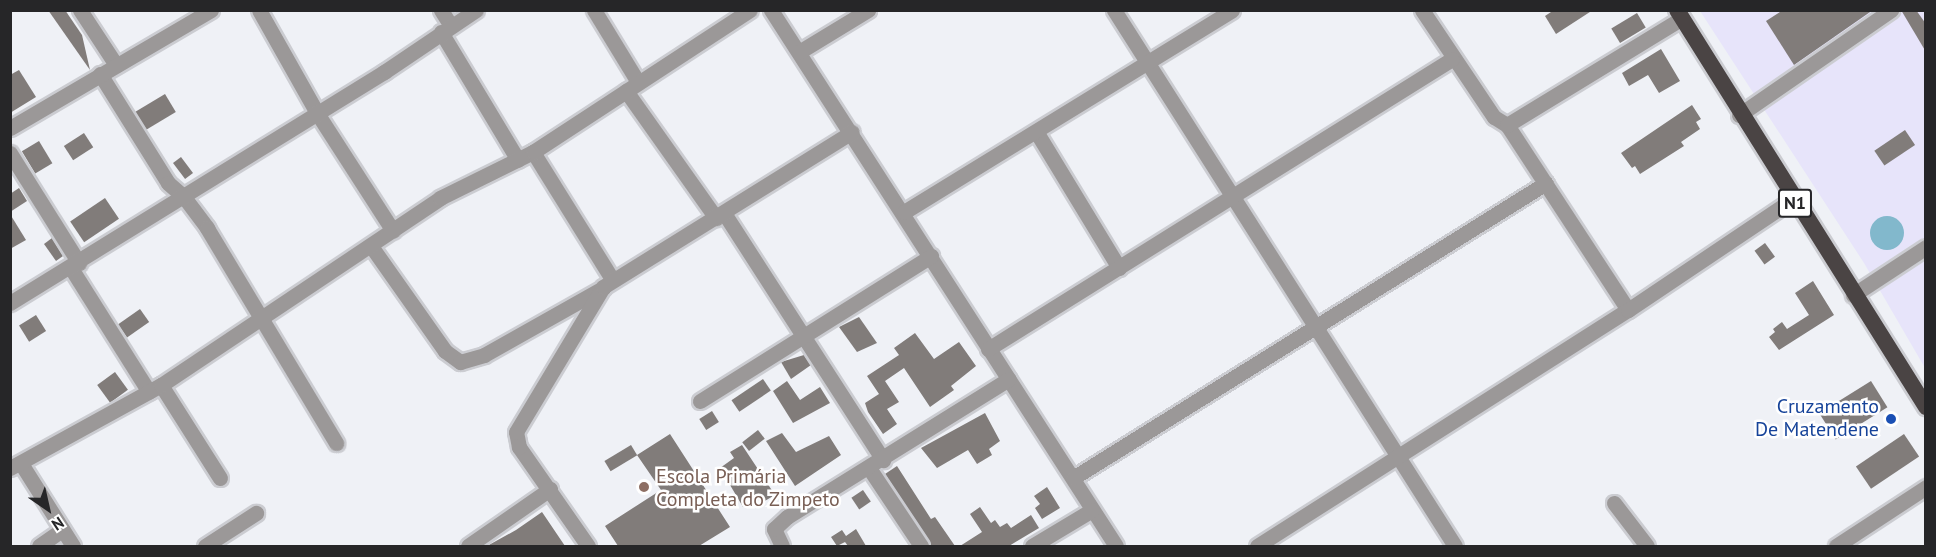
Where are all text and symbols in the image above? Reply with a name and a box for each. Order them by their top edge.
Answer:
road number: N1 [1777,188,1813,218]
place label: Cruzamento De Matendene [1755,395,1879,442]
marker: Cruzamento De Matendene [1884,412,1898,426]
place label: Escola Primária Completa do Zimpeto [656,464,840,511]
north arrow [18,479,78,539]
marker: Escola Primária Completa do Zimpeto [637,480,651,494]
text: N [48,513,68,535]

